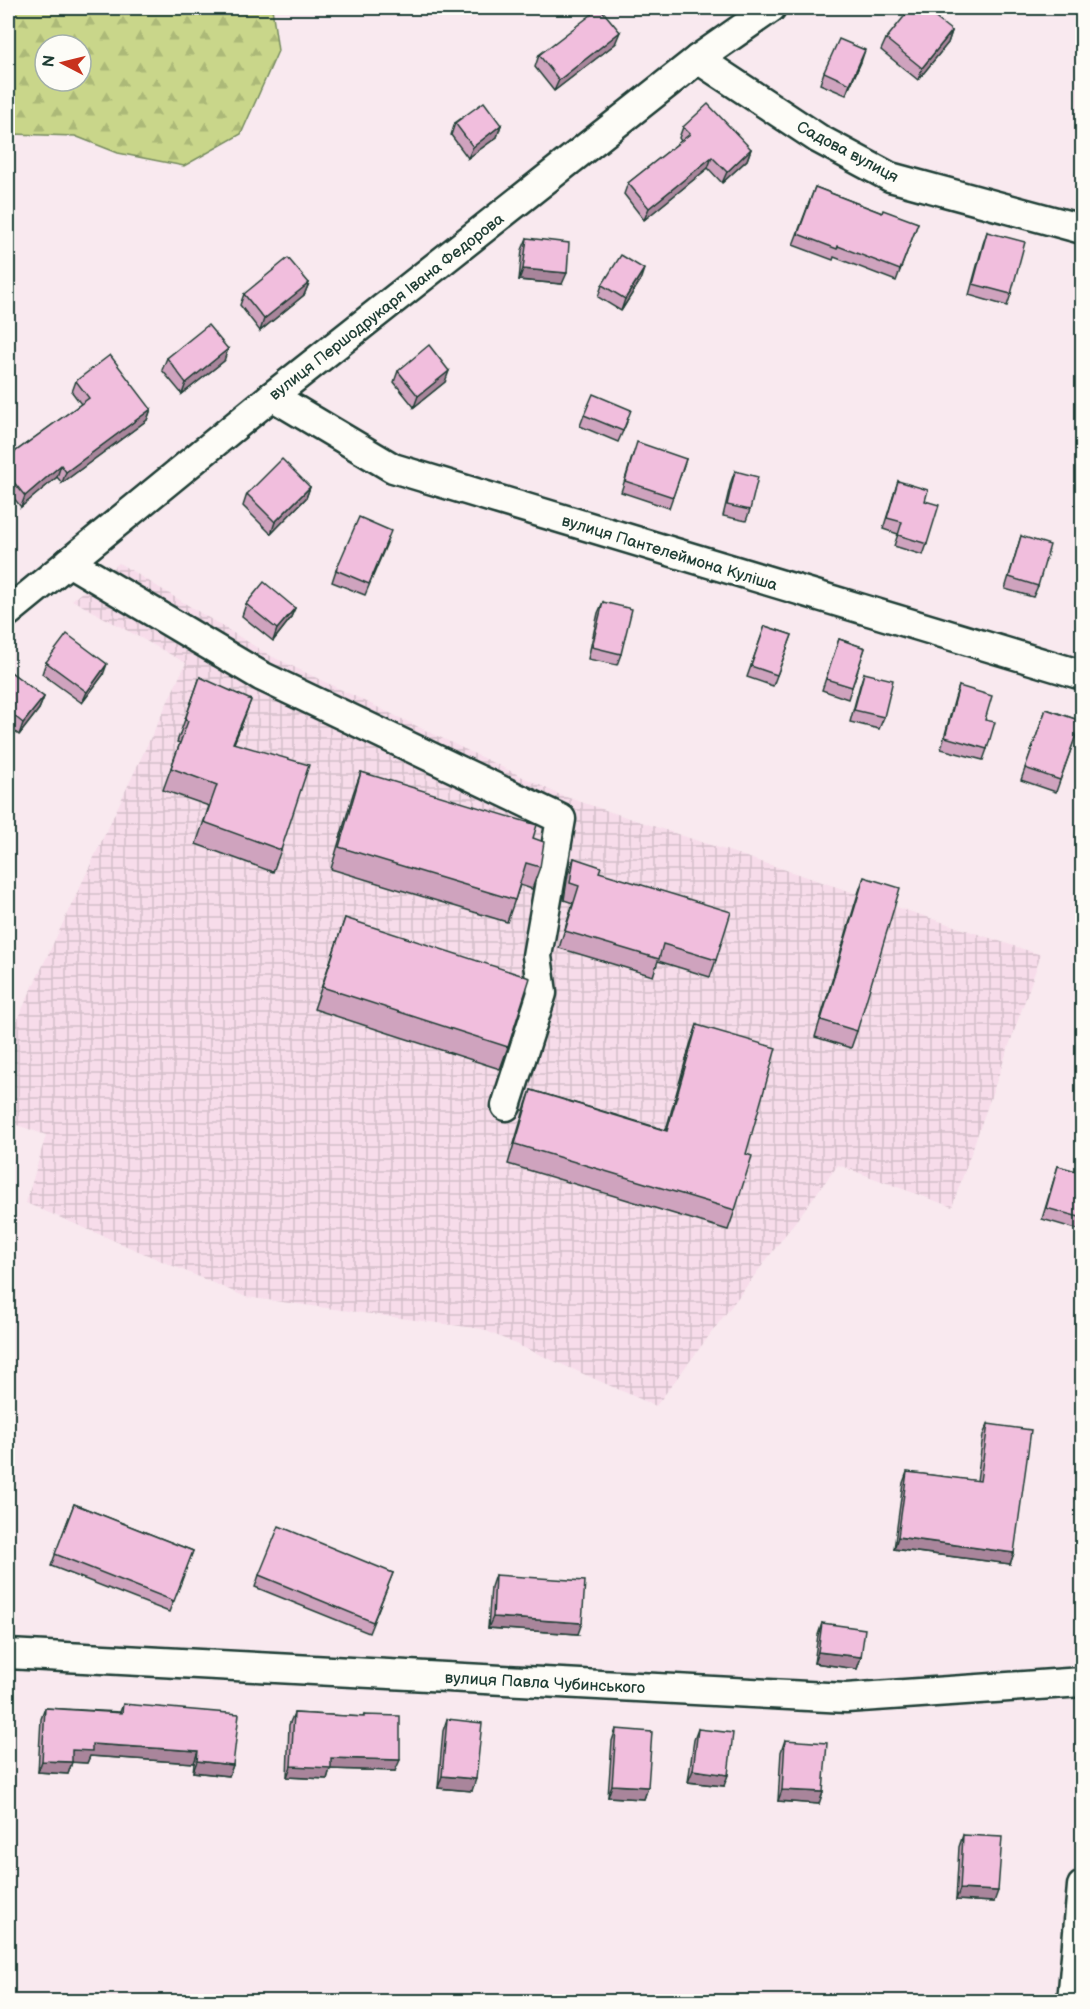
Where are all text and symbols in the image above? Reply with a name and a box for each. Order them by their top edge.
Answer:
north arrow [33,33,93,93]
text: N [39,54,60,68]
street label: Садова вулиця [793,118,902,187]
street label: вулиця Першодрукаря Івана Федорова [266,209,508,405]
street label: вулиця Пантелеймона Куліша [559,512,780,596]
street label: вулиця Павла Чубинського [444,1669,645,1698]

